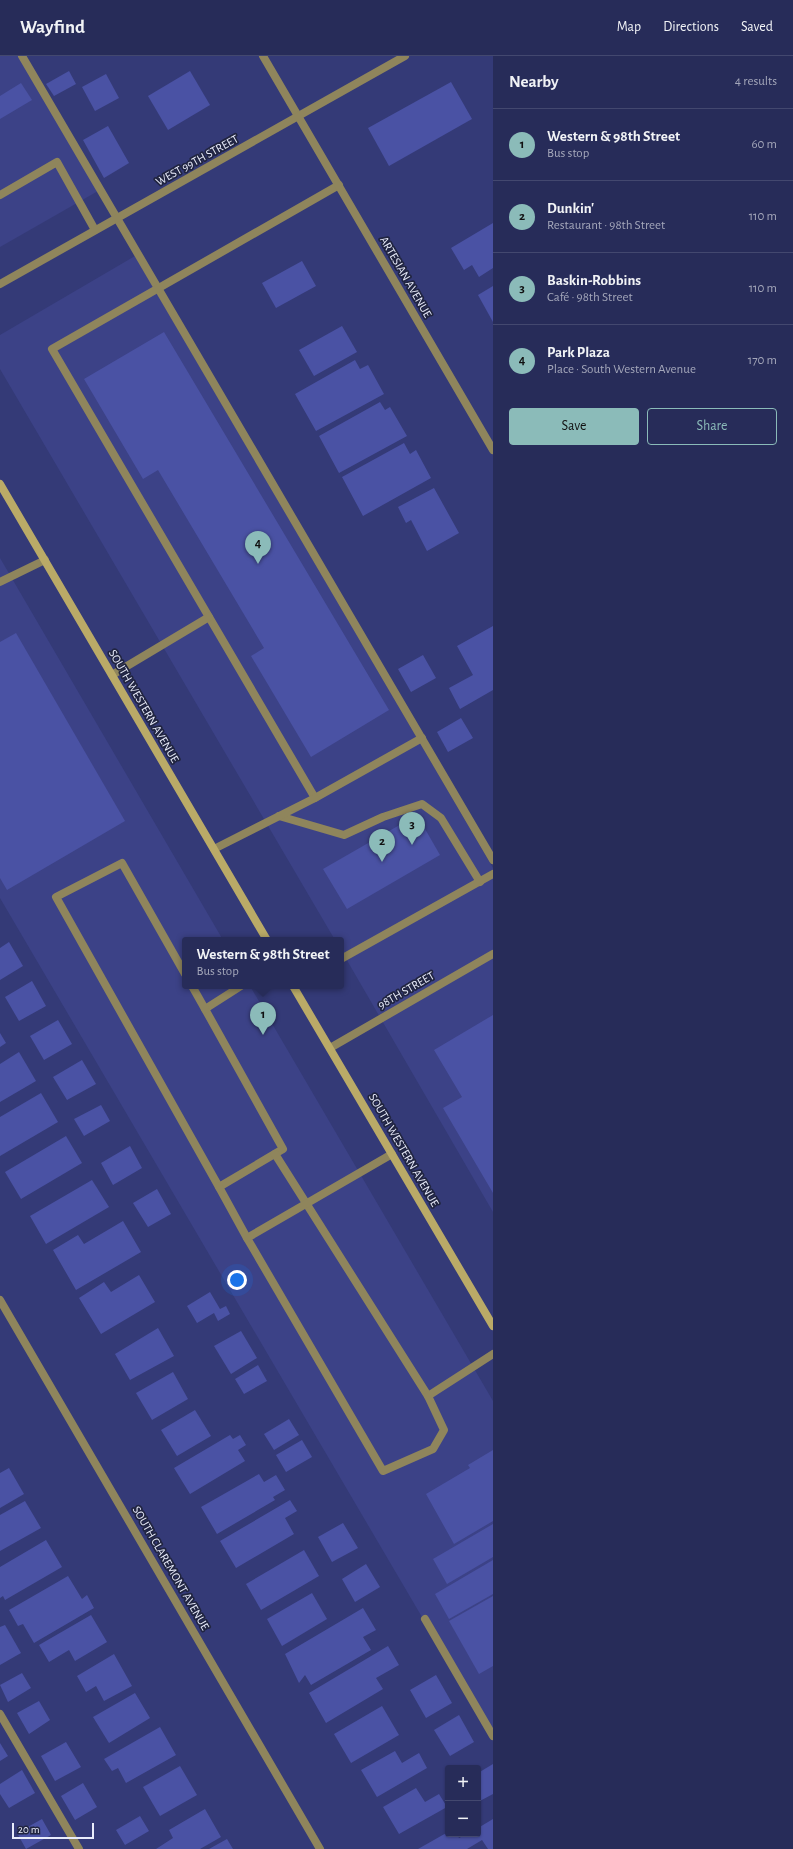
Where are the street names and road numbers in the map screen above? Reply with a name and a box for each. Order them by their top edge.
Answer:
street label: WEST 99TH STREET [154,132,241,188]
street label: ARTESIAN AVENUE [378,234,434,320]
street label: SOUTH WESTERN AVENUE [107,648,181,765]
street label: 98TH STREET [376,969,436,1011]
street label: SOUTH WESTERN AVENUE [367,1092,441,1209]
street label: SOUTH CLAREMONT AVENUE [131,1504,212,1632]

